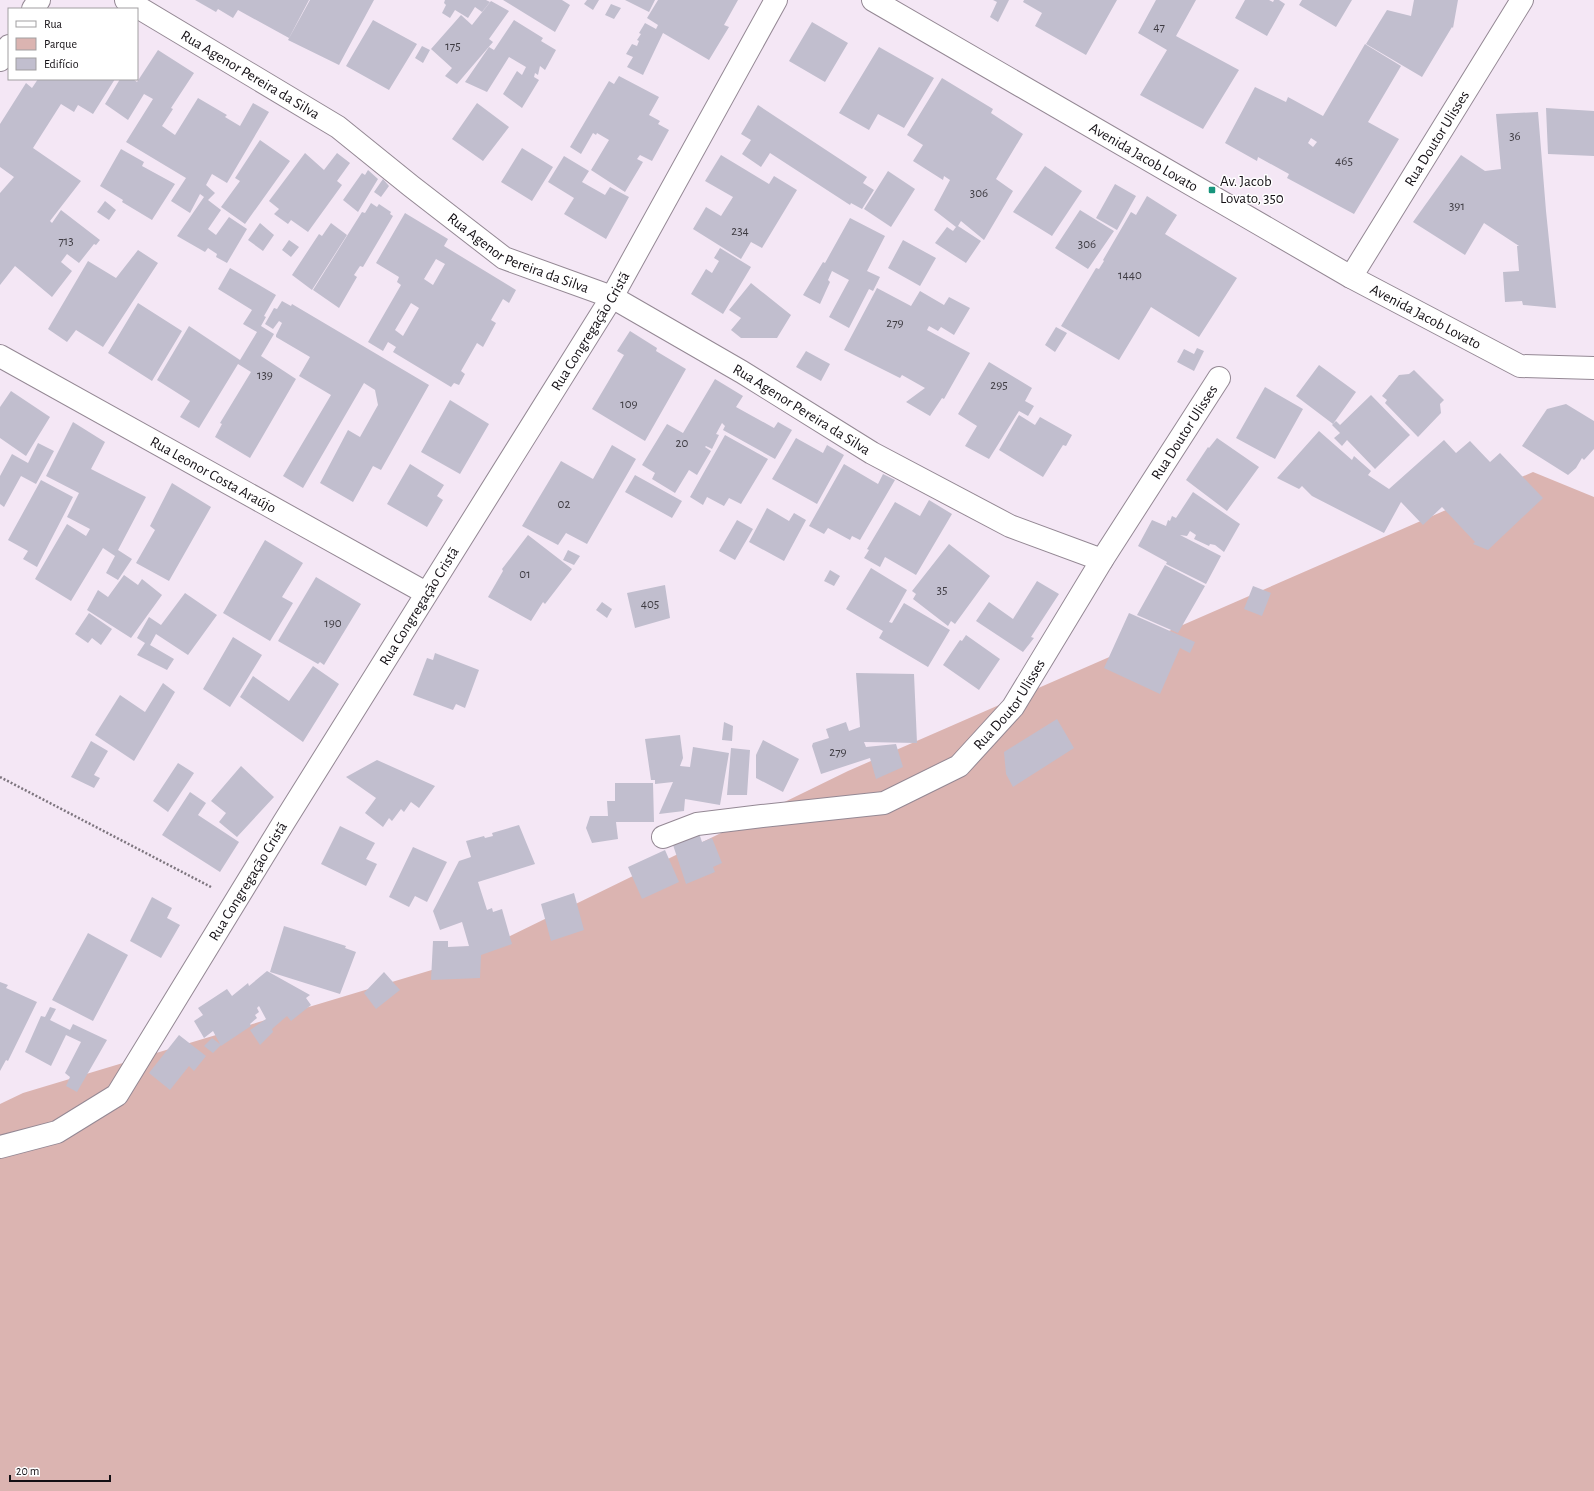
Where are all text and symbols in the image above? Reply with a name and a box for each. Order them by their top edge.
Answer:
legend [8,8,138,80]
text: Rua [44,18,63,30]
house number: 47 [1153,21,1165,34]
street label: Rua Agenor Pereira da Silva [178,27,322,122]
text: Parque [44,38,77,50]
house number: 175 [445,40,461,53]
text: Edifício [44,58,79,70]
street label: Rua Doutor Ulisses [1402,88,1472,189]
street label: Avenida Jacob Lovato [1087,120,1201,194]
house number: 36 [1509,130,1521,143]
house number: 465 [1335,155,1353,168]
place label: Av. Jacob Lovato, 350 [1220,174,1284,206]
marker: Av. Jacob Lovato, 350 [1207,185,1217,195]
house number: 306 [970,187,988,200]
house number: 391 [1449,200,1465,213]
street label: Rua Agenor Pereira da Silva [445,210,591,296]
house number: 234 [731,225,749,238]
house number: 713 [58,235,74,248]
house number: 306 [1078,238,1096,251]
street label: Rua Congregação Cristã [548,269,632,393]
house number: 1440 [1118,269,1142,282]
street label: Avenida Jacob Lovato [1368,281,1484,352]
house number: 279 [886,317,904,330]
street label: Rua Agenor Pereira da Silva [731,361,873,458]
house number: 139 [257,369,273,382]
house number: 295 [990,379,1008,392]
street label: Rua Doutor Ulisses [1148,382,1220,482]
house number: 109 [620,398,638,411]
street label: Rua Leonor Costa Araújo [148,434,279,516]
house number: 20 [676,437,689,450]
house number: 02 [558,498,570,511]
street label: Rua Congregação Cristã [376,544,461,668]
house number: 01 [519,568,531,581]
house number: 35 [937,584,947,597]
house number: 405 [641,598,659,611]
house number: 190 [324,617,342,630]
street label: Rua Doutor Ulisses [970,657,1048,753]
house number: 279 [829,746,847,759]
street label: Rua Congregação Cristã [206,819,290,943]
scale bar [10,1457,110,1483]
text: 20 m [16,1465,39,1477]

